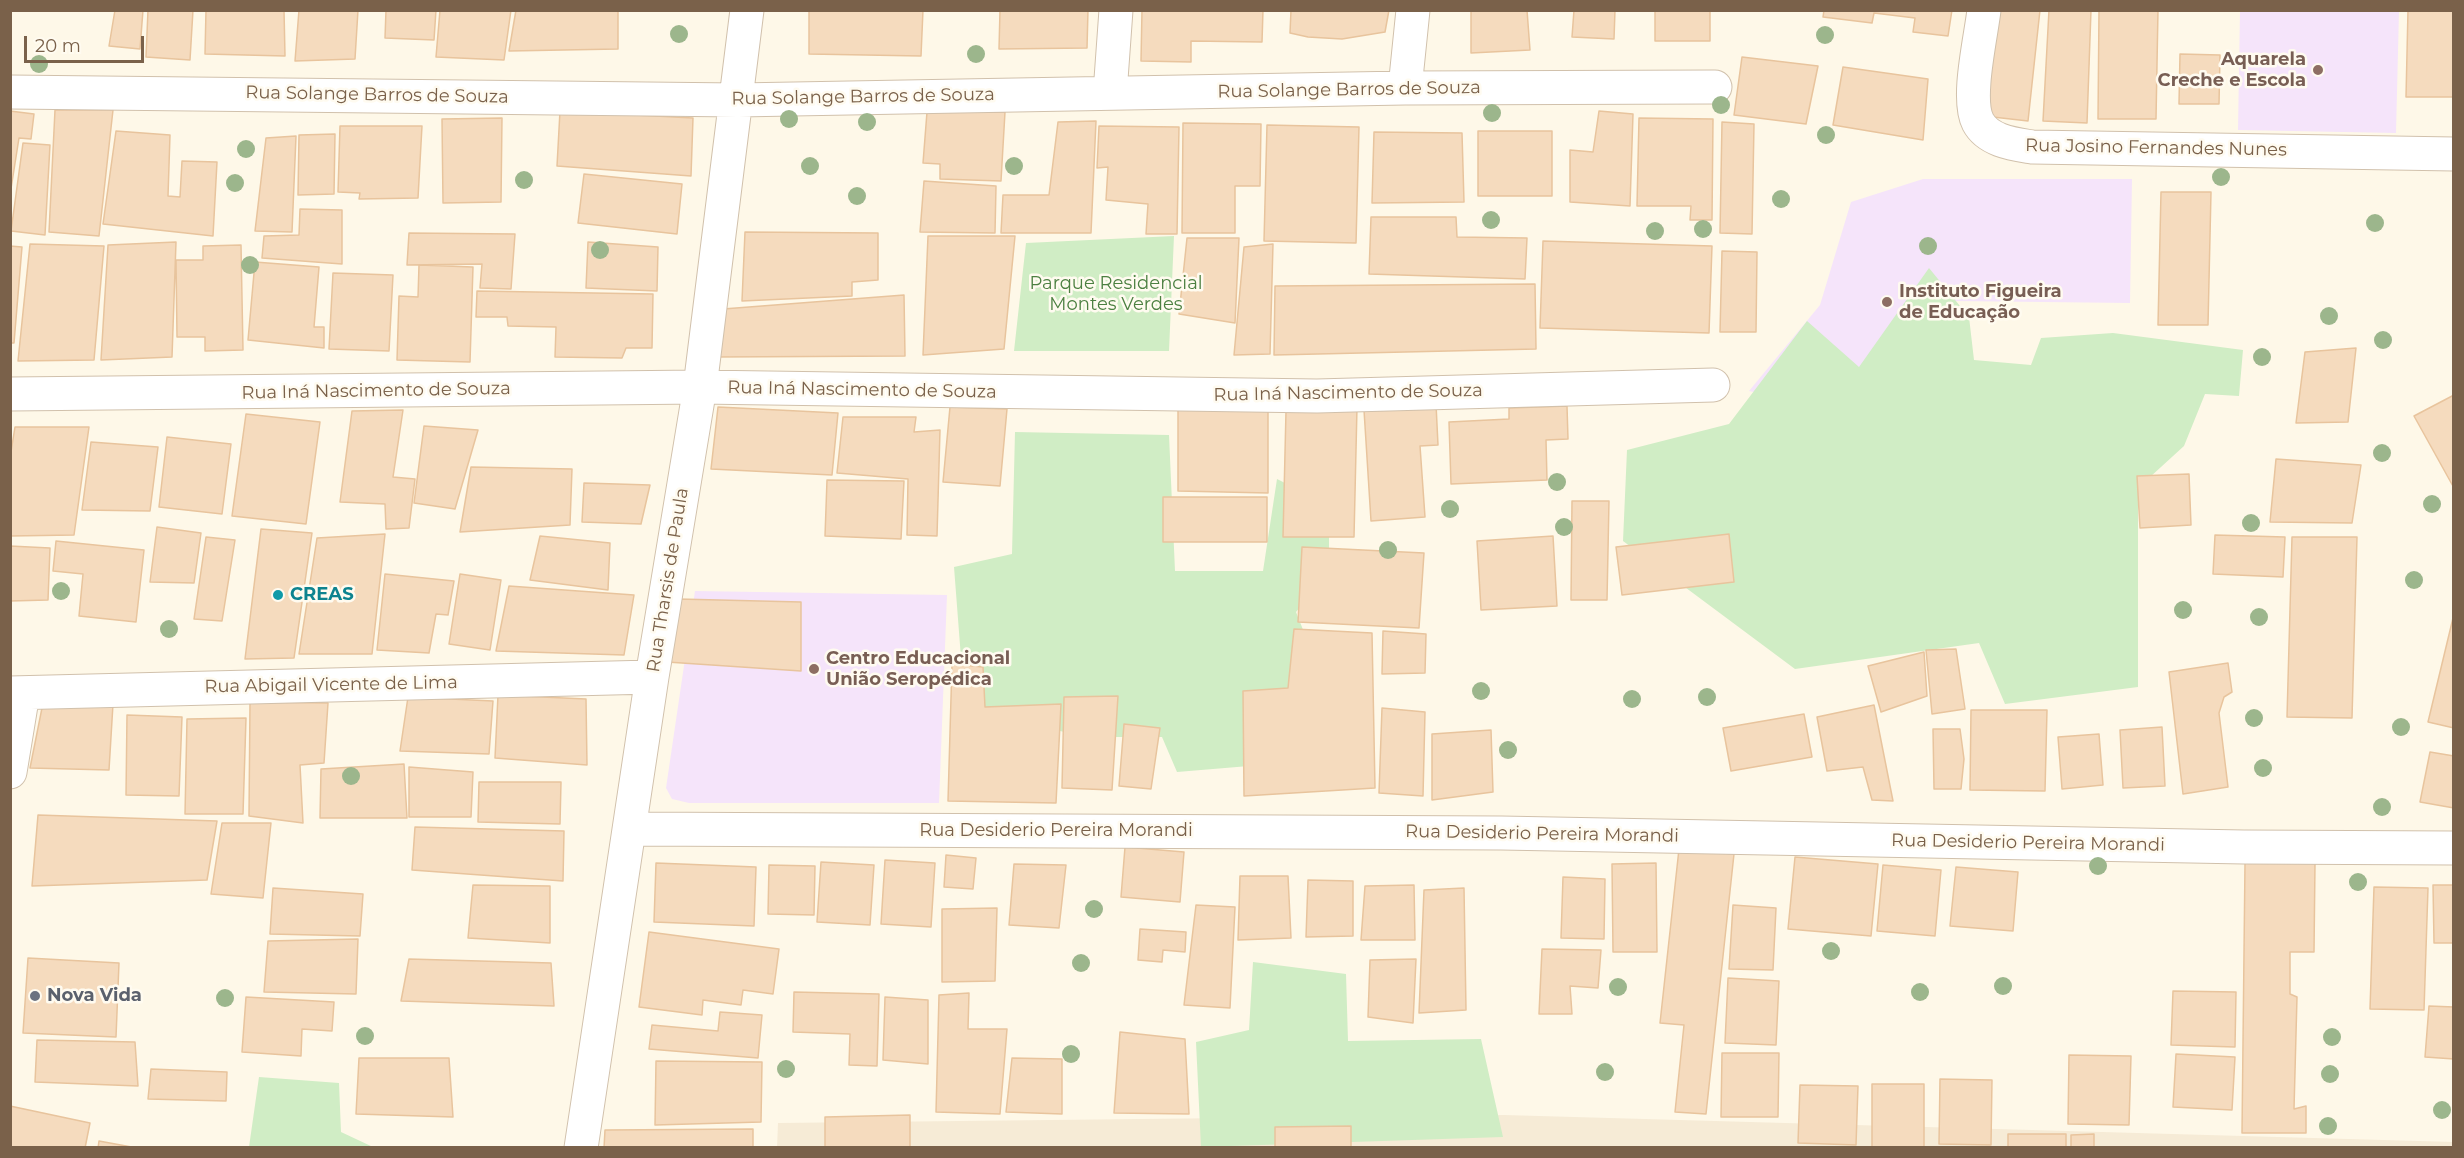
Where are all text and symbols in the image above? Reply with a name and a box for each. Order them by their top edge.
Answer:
scale bar [27,24,147,62]
text: 20 m [35,35,81,57]
place label: Aquarela Creche e Escola [2158,49,2306,92]
marker: Aquarela Creche e Escola [2311,63,2325,77]
street label: Rua Solange Barros de Souza [1217,77,1481,103]
street label: Rua Solange Barros de Souza [245,82,509,108]
street label: Rua Solange Barros de Souza [731,84,995,110]
street label: Rua Josino Fernandes Nunes [2025,135,2287,161]
park label: Parque Residencial Montes Verdes [1029,273,1203,316]
place label: Instituto Figueira de Educação [1899,281,2062,324]
marker: Instituto Figueira de Educação [1880,295,1894,309]
street label: Rua Iná Nascimento de Souza [727,377,997,403]
street label: Rua Iná Nascimento de Souza [241,378,511,404]
street label: Rua Iná Nascimento de Souza [1213,380,1483,406]
street label: Rua Tharsis de Paula [643,486,693,674]
place label: CREAS [290,584,354,606]
marker: CREAS [271,588,285,602]
place label: Centro Educacional União Seropédica [826,648,1010,690]
marker: Centro Educacional União Seropédica [807,662,821,676]
street label: Rua Abigail Vicente de Lima [204,672,458,698]
street label: Rua Desiderio Pereira Morandi [919,820,1193,842]
street label: Rua Desiderio Pereira Morandi [1405,821,1679,847]
street label: Rua Desiderio Pereira Morandi [1891,830,2165,856]
place label: Nova Vida [47,985,142,1007]
marker: Nova Vida [28,989,42,1003]

